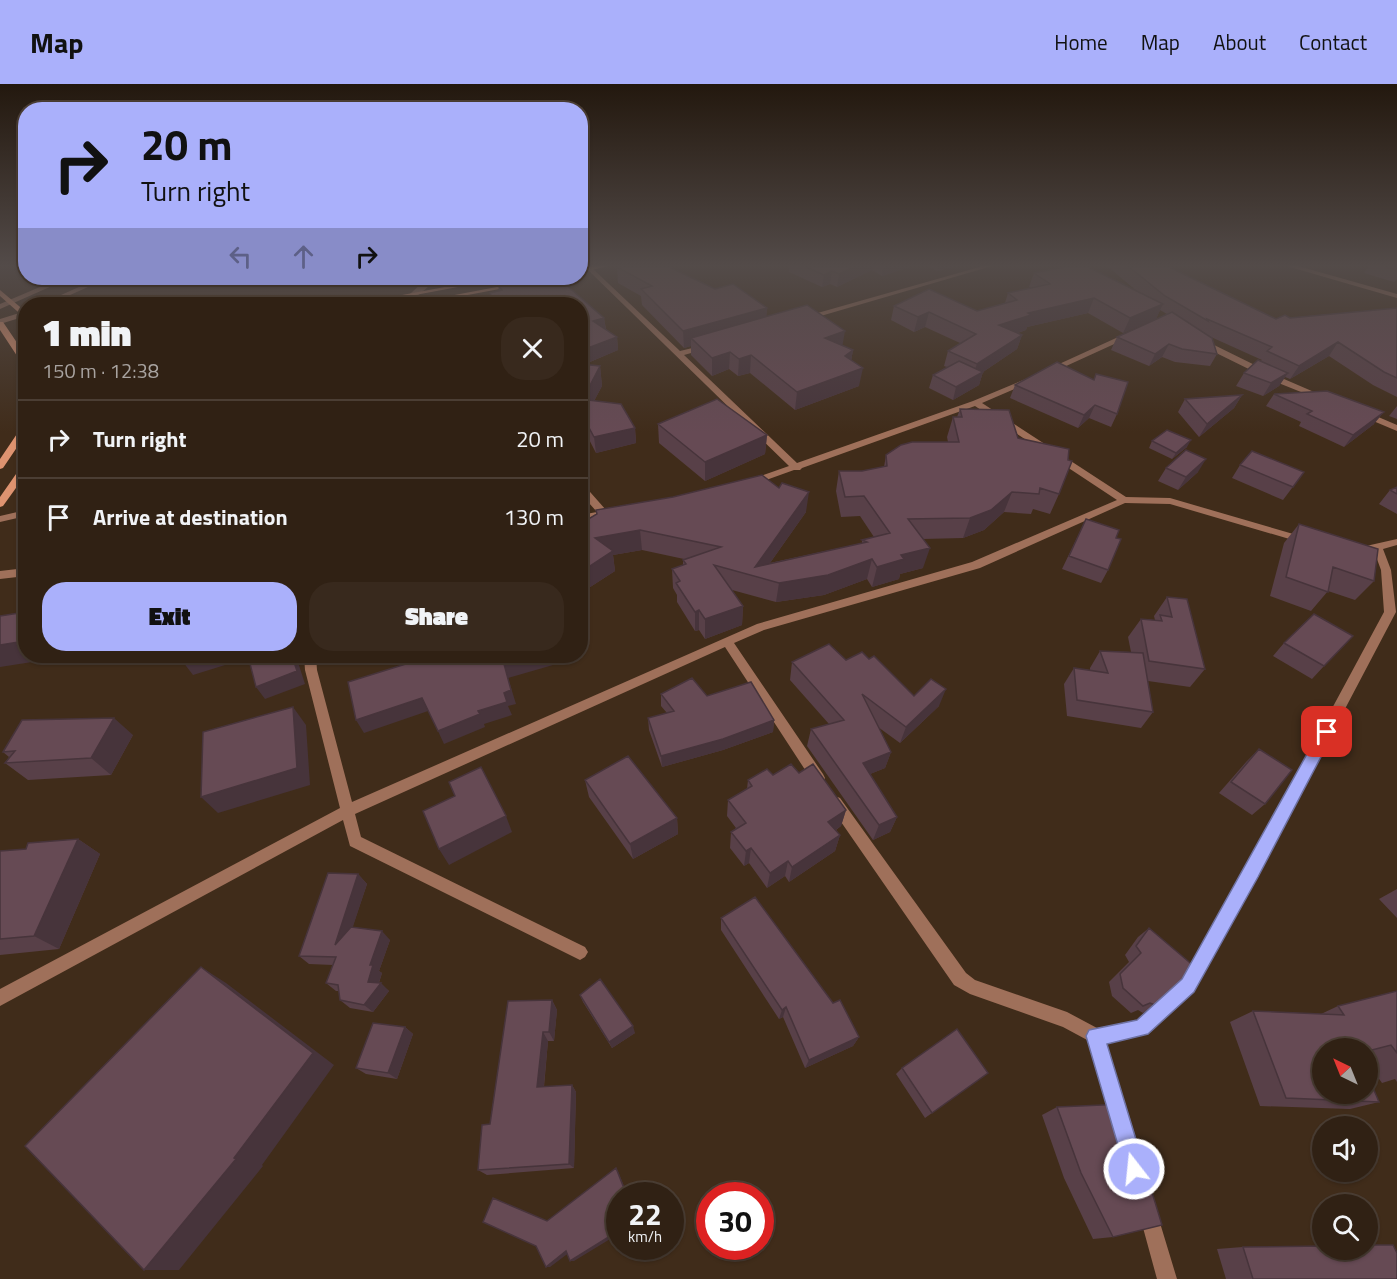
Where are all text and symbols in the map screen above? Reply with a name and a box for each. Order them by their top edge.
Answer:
text: Map [30,21,84,64]
text: Home [1054,26,1108,58]
text: Map [1141,26,1180,58]
text: About [1213,26,1266,58]
text: Contact [1299,26,1367,58]
text: 20 m [141,112,233,176]
icon: right [42,126,120,204]
text: Turn right [141,170,250,211]
icon: left [224,240,257,273]
icon: ahead [287,240,320,273]
icon: right [350,240,383,273]
text: 1 min [42,305,131,360]
button: close [501,317,564,380]
text: 150 m · 12:38 [42,355,159,386]
text: Turn right [93,422,187,456]
text: 20 m [516,422,564,456]
icon: right [42,423,75,456]
text: Arrive at destination [93,500,288,534]
text: 130 m [504,500,564,534]
icon: arrive [42,501,75,534]
button: Exit [42,582,297,651]
button: Share [309,582,564,651]
pin [1301,706,1352,757]
icon: arrive [1310,715,1343,748]
north arrow [1312,1038,1378,1104]
map controls [1312,1038,1378,1260]
button: sound [1312,1116,1378,1182]
position arrow [1102,1137,1166,1201]
speed limit sign: 30 [696,1182,774,1260]
text: 22 [628,1191,662,1237]
button: search [1312,1194,1378,1260]
text: km/h [628,1225,662,1248]

